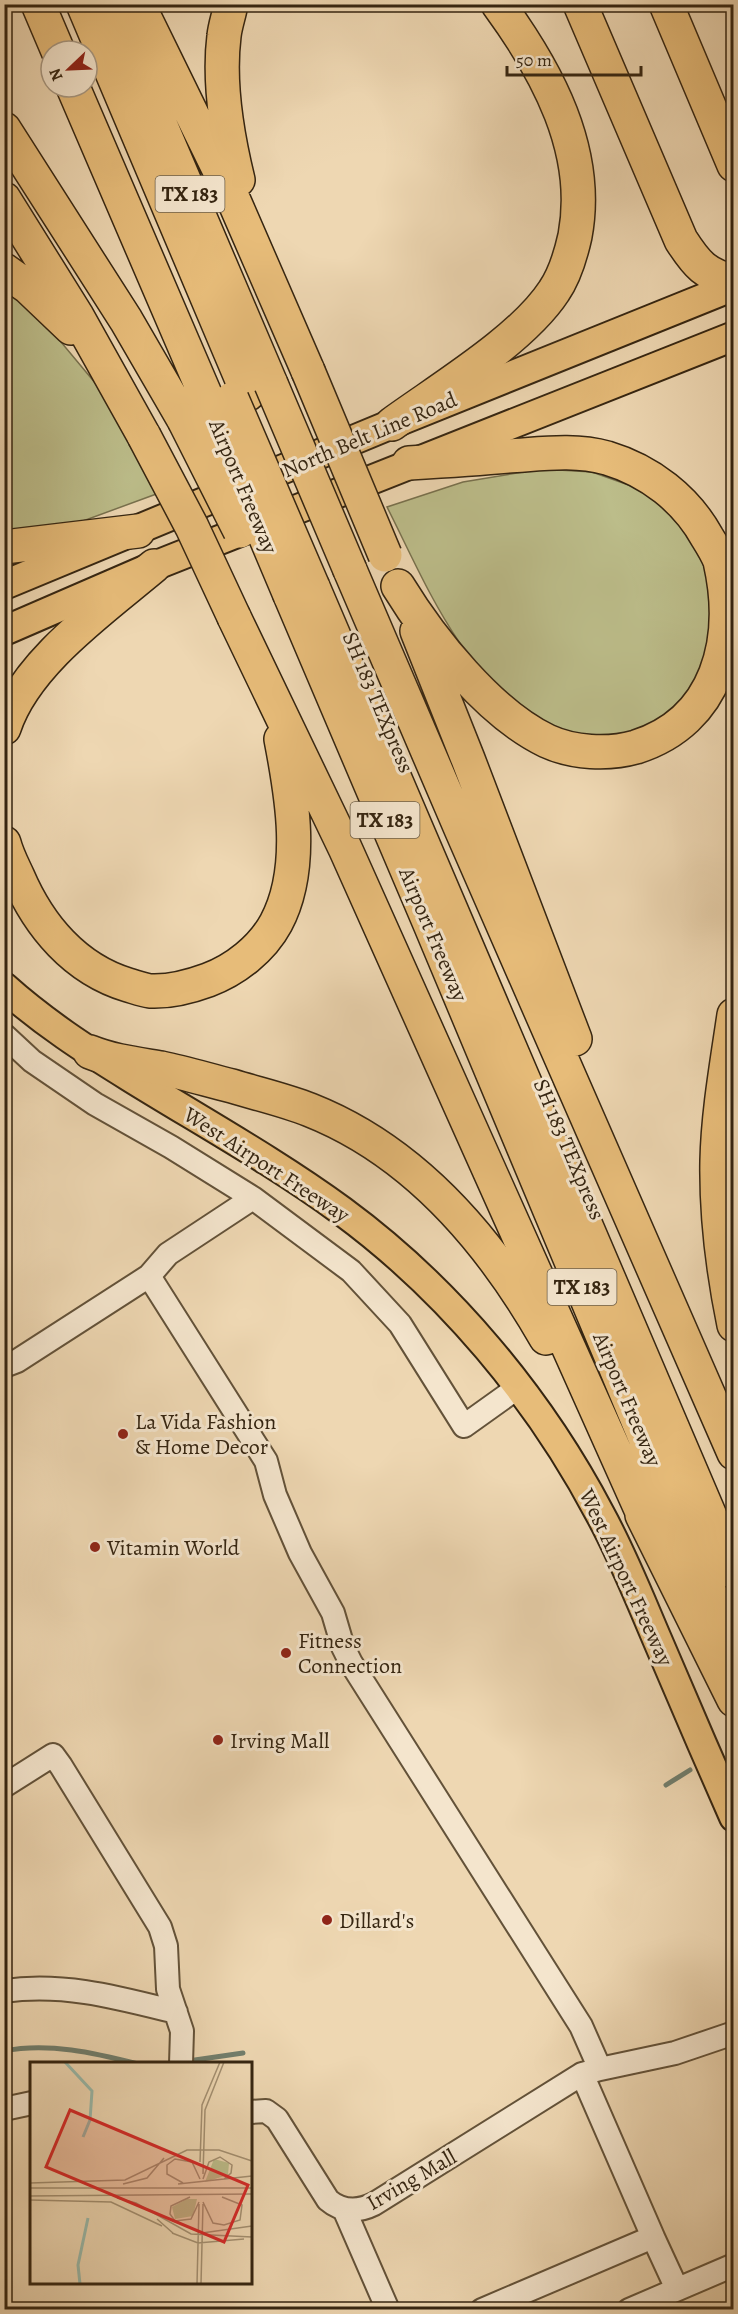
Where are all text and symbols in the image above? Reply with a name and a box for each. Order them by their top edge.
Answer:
north arrow [39,39,99,99]
scale bar [507,39,640,77]
text: 50 m [516,48,552,72]
text: N [44,64,69,84]
road number: TX 183 [156,176,225,212]
street label: North Belt Line Road [277,384,462,485]
street label: Airport Freeway [201,414,285,558]
street label: SH 183 TEXpress [335,627,421,778]
road number: TX 183 [350,802,420,838]
street label: Airport Freeway [391,862,475,1006]
street label: SH 183 TEXpress [526,1074,612,1225]
street label: West Airport Freeway [177,1099,355,1230]
road number: TX 183 [548,1269,616,1305]
street label: Airport Freeway [585,1327,669,1471]
place label: La Vida Fashion & Home Decor [135,1407,276,1462]
marker: La Vida Fashion & Home Decor [116,1427,130,1441]
street label: West Airport Freeway [571,1483,680,1671]
place label: Vitamin World [106,1533,240,1563]
marker: Vitamin World [88,1540,102,1554]
place label: Fitness Connection [298,1626,402,1681]
marker: Fitness Connection [279,1646,293,1660]
place label: Irving Mall [230,1726,329,1756]
marker: Irving Mall [211,1733,225,1747]
place label: Dillard's [339,1906,414,1936]
marker: Dillard's [320,1913,334,1927]
inset map [30,2062,252,2284]
street label: Irving Mall [361,2142,462,2218]

